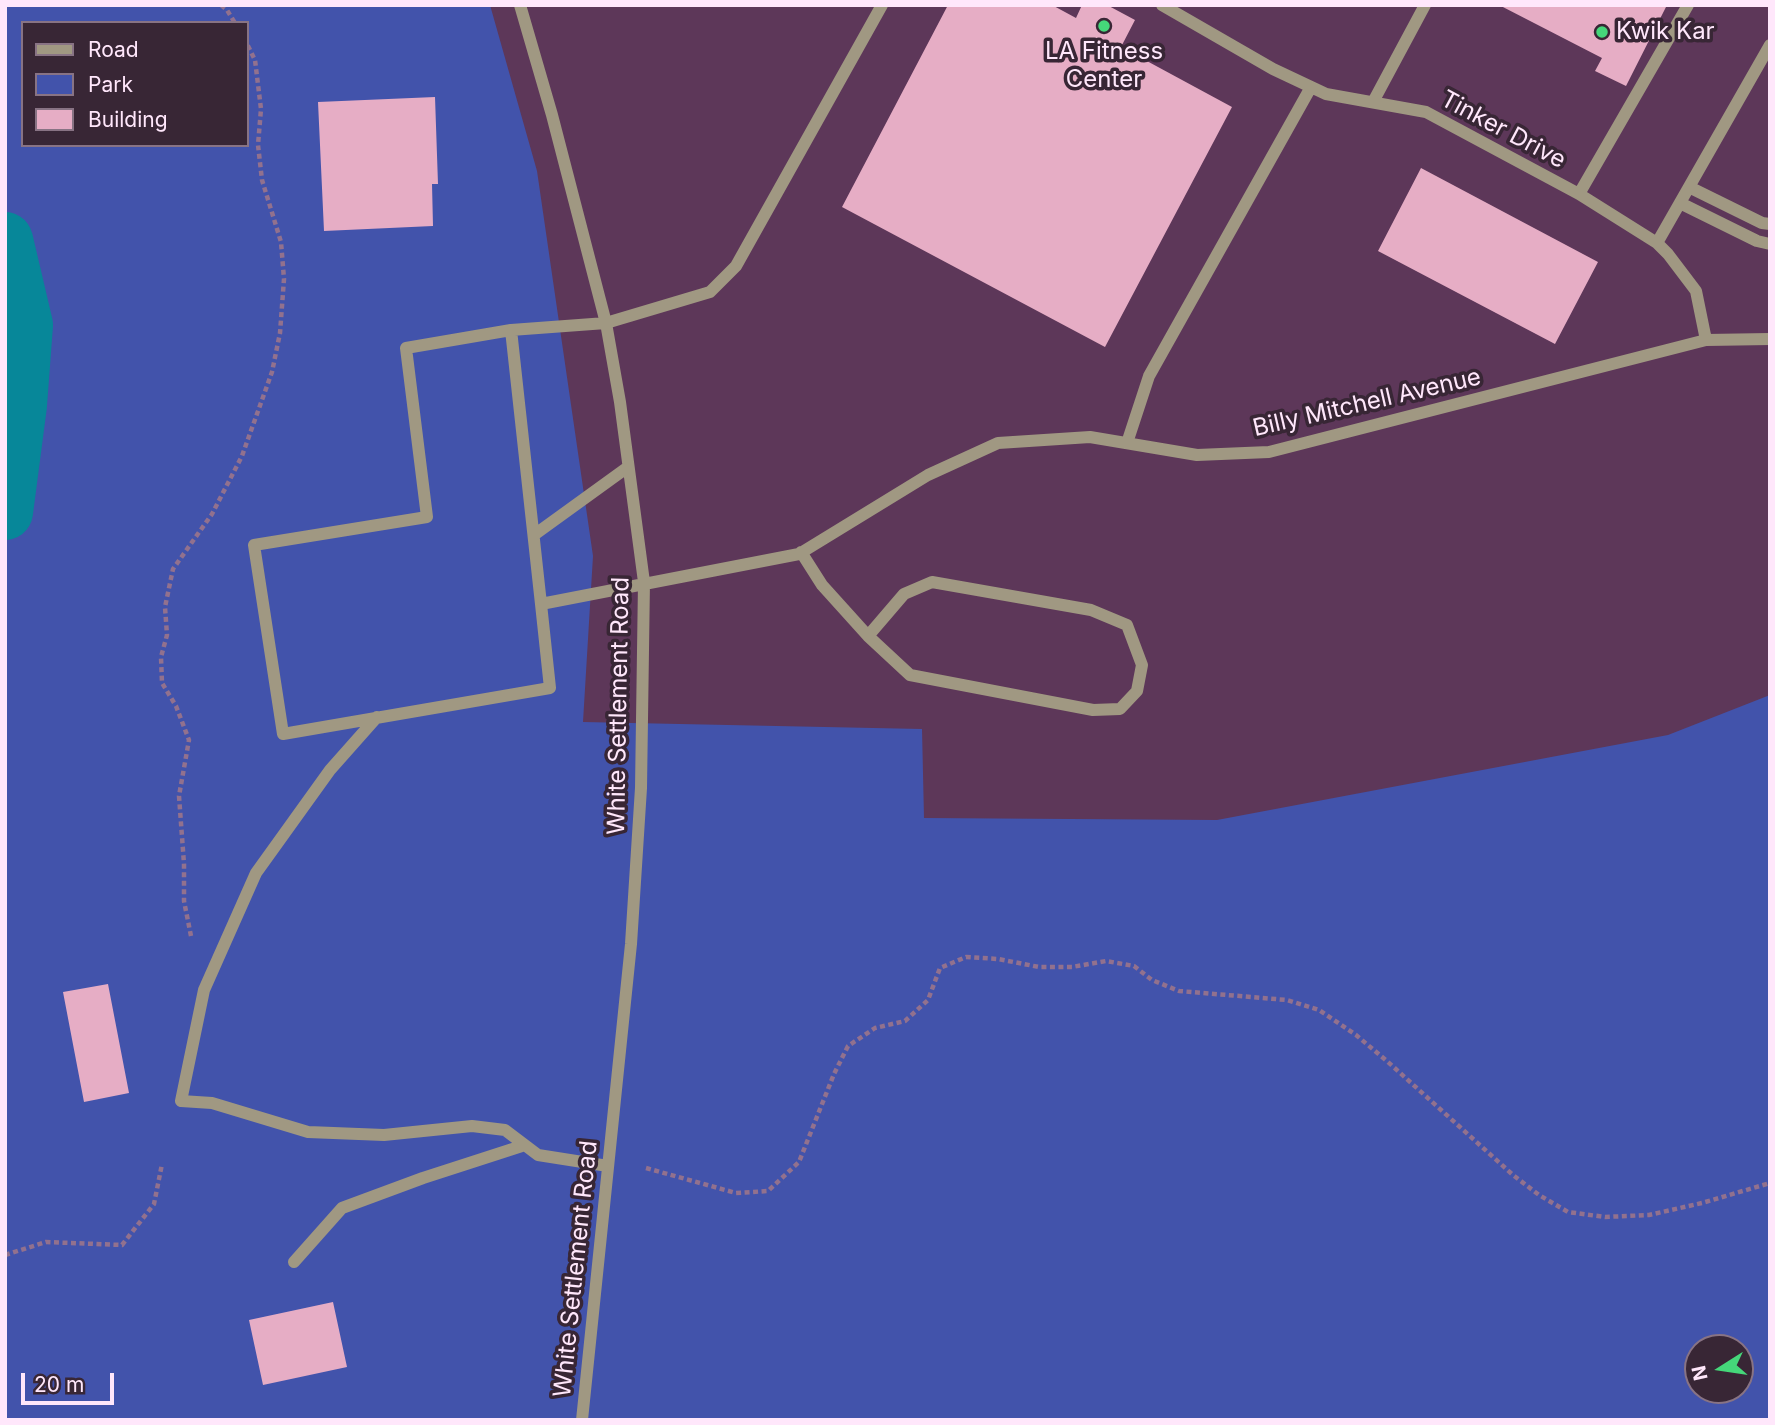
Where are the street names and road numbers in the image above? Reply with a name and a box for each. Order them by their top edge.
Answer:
street label: Tinker Drive [1436,85,1570,175]
street label: Billy Mitchell Avenue [1250,363,1484,443]
street label: White Settlement Road [602,577,636,835]
street label: White Settlement Road [548,1139,604,1399]

